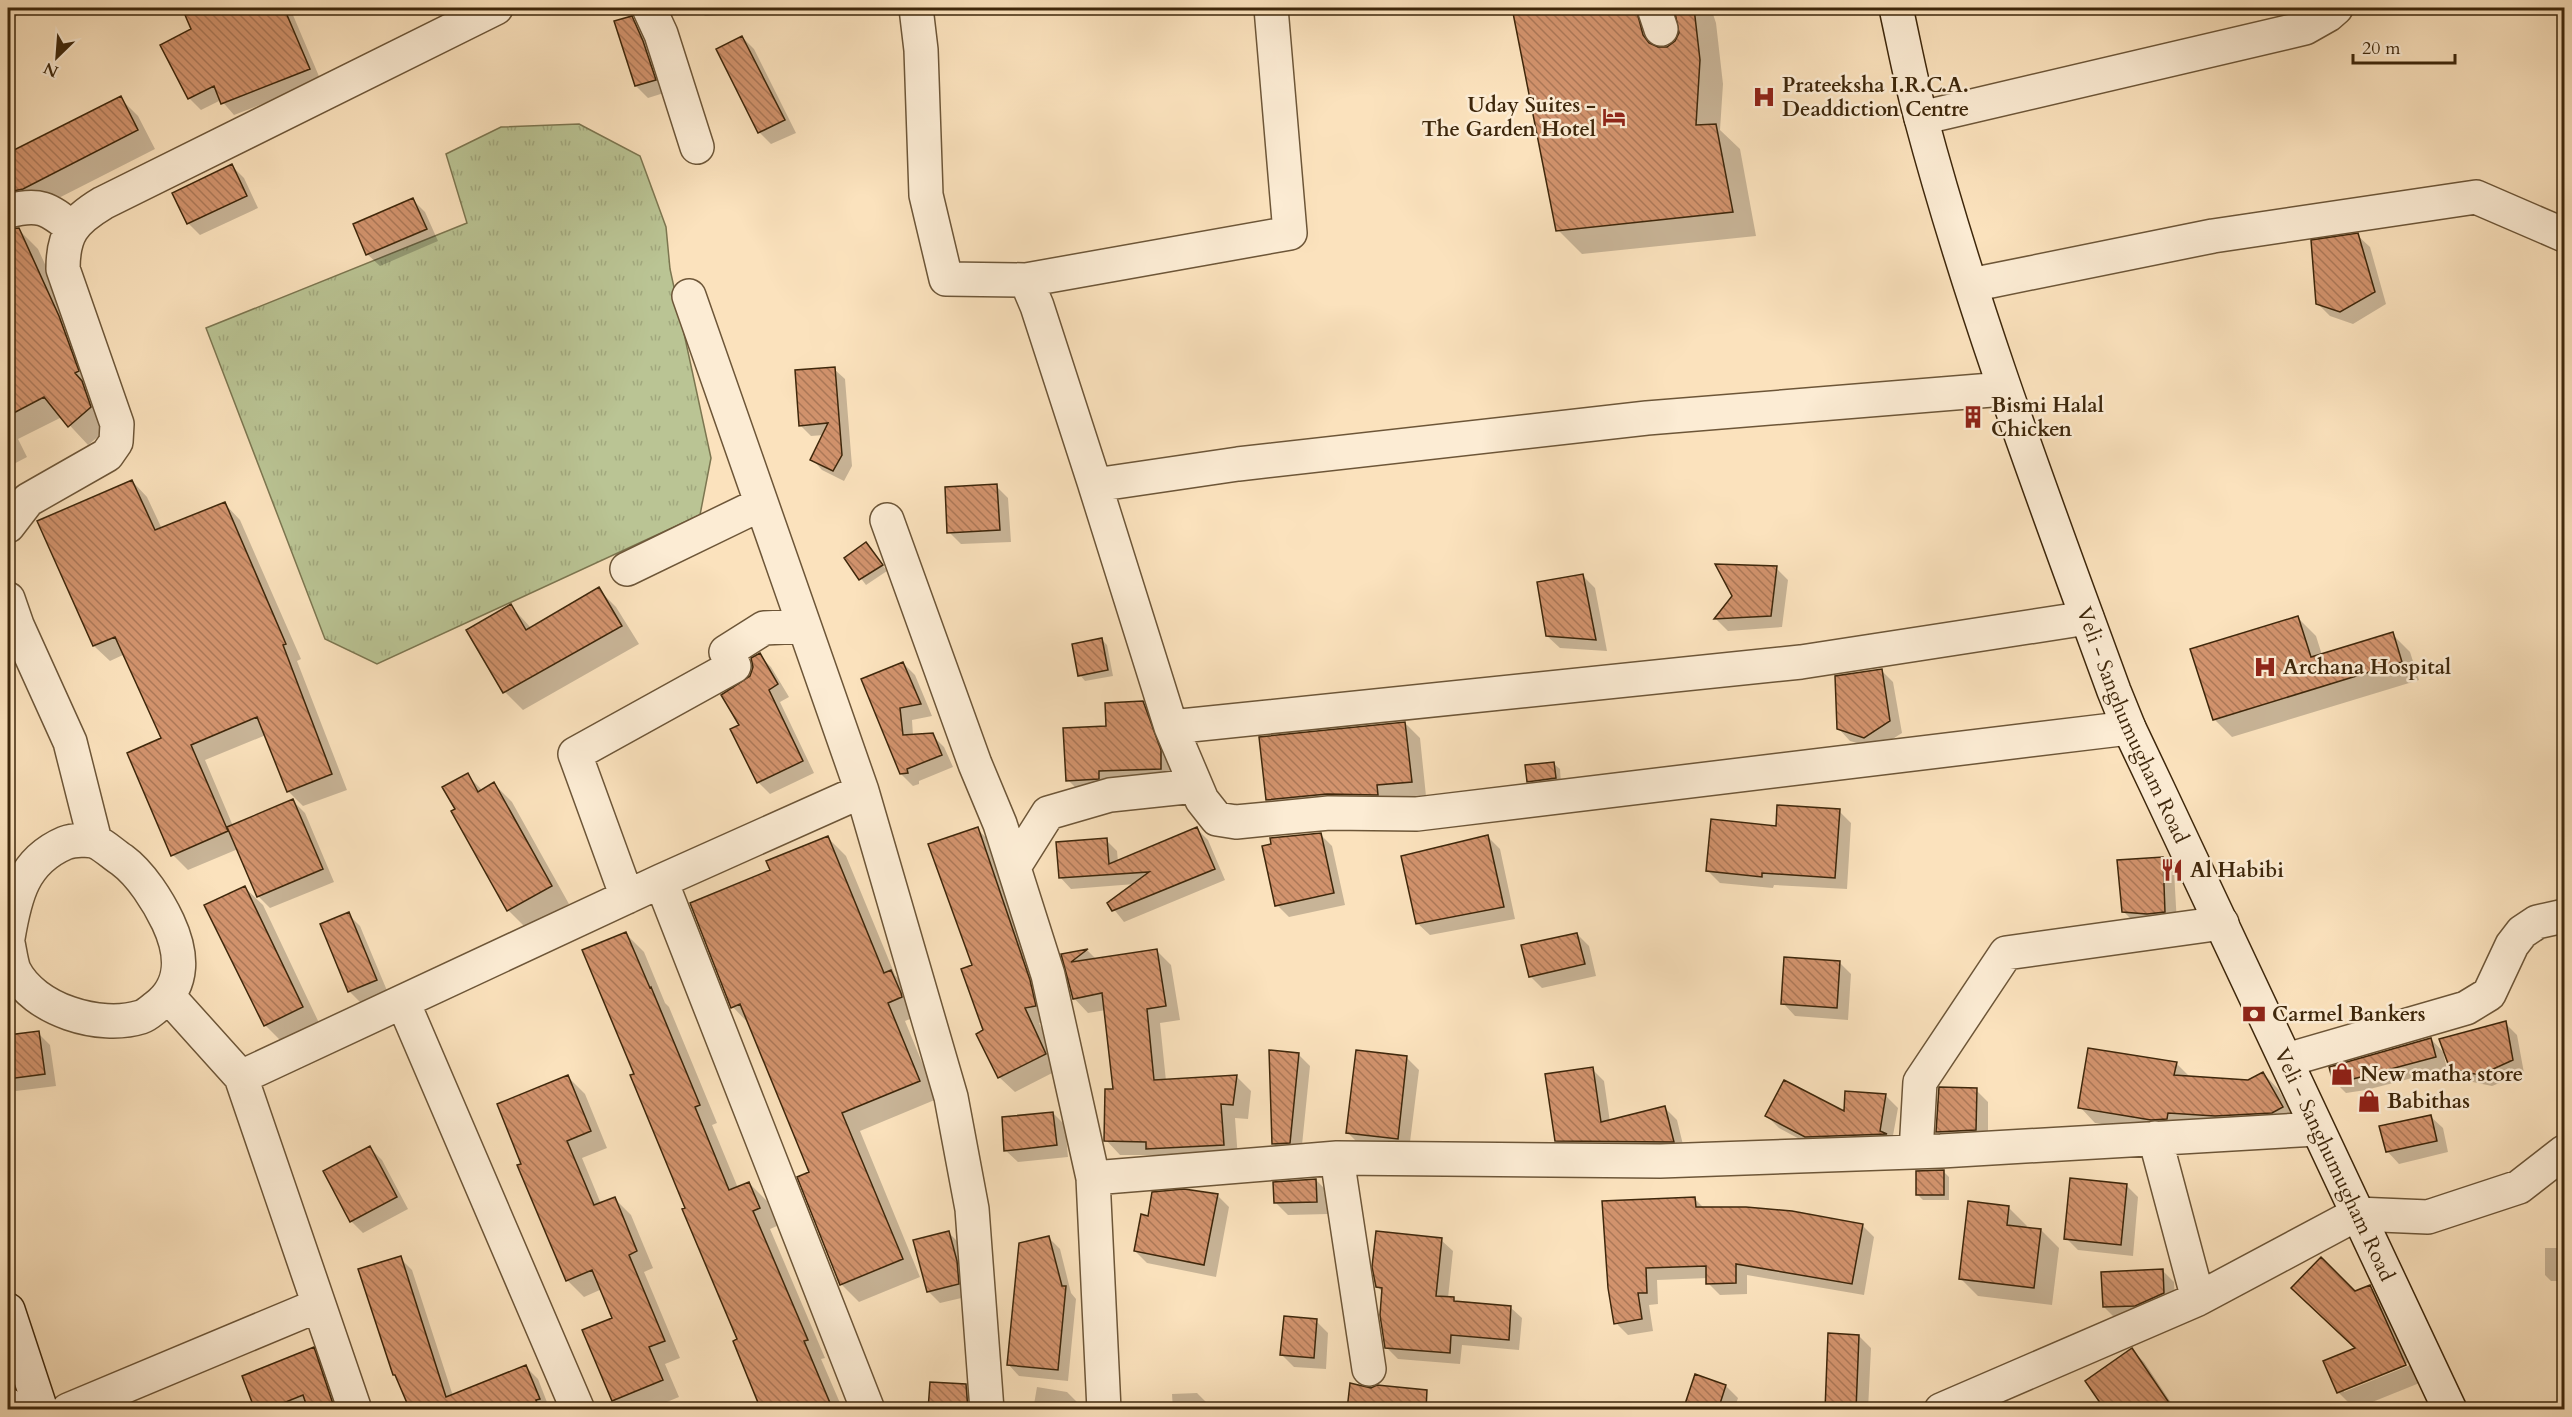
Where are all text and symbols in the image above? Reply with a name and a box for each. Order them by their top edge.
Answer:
north arrow [27,27,87,87]
scale bar [2353,27,2455,65]
text: 20 m [2362,36,2401,61]
text: N [40,57,62,83]
place label: Prateeksha I.R.C.A. Deaddiction Centre [1782,71,1969,124]
hospital icon: Prateeksha I.R.C.A. Deaddiction Centre [1751,84,1777,110]
place label: Uday Suites - The Garden Hotel [1422,91,1596,144]
hotel icon: Uday Suites - The Garden Hotel [1601,104,1627,130]
place label: Bismi Halal Chicken [1991,391,2104,444]
building icon: Bismi Halal Chicken [1960,404,1986,430]
street label: Veli - Sanghumugham Road [2070,603,2196,848]
place label: Archana Hospital [2283,653,2451,682]
hospital icon: Archana Hospital [2252,654,2278,680]
place label: Al Habibi [2190,856,2284,885]
restaurant icon: Al Habibi [2159,857,2185,883]
place label: Carmel Bankers [2272,1000,2426,1029]
bank icon: Carmel Bankers [2241,1001,2267,1027]
street label: Veli - Sanghumugham Road [2267,1043,2402,1286]
place label: New matha store [2360,1060,2523,1089]
shop icon: New matha store [2329,1061,2355,1087]
place label: Babithas [2387,1087,2470,1116]
shop icon: Babithas [2356,1088,2382,1114]

